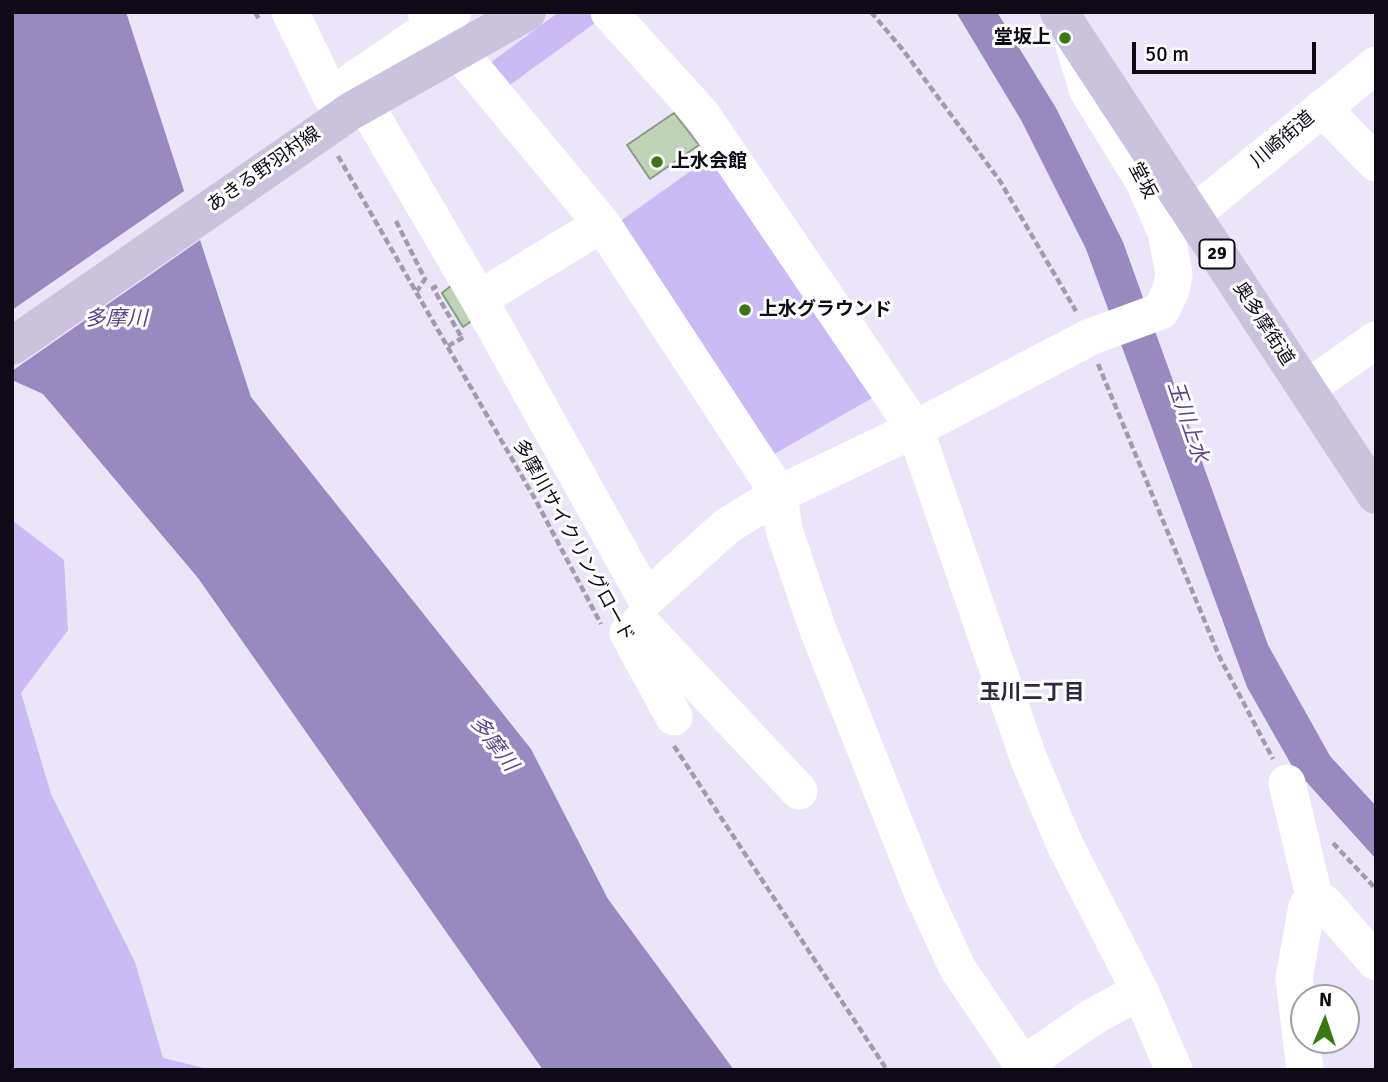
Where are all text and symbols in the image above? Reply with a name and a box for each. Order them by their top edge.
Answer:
place label: 堂坂上 [994,27,1051,49]
scale bar [1136,28,1320,72]
marker: 堂坂上 [1057,30,1073,46]
text: 50 m [1145,41,1189,67]
street label: 川崎街道 [1247,107,1319,173]
street label: あきる野羽村線 [203,123,325,217]
place label: 上水会館 [671,151,747,173]
marker: 上水会館 [649,154,665,170]
street label: 堂坂 [1123,159,1161,203]
road number: 29 [1200,240,1234,268]
street label: 奥多摩街道 [1228,278,1298,370]
place label: 上水グラウンド [759,299,892,321]
marker: 上水グラウンド [737,302,753,318]
water label: 多摩川 [85,306,147,332]
water label: 玉川上水 [1161,378,1213,466]
street label: 多摩川サイクリングロード [508,436,638,646]
district label: 玉川二丁目 [980,680,1084,706]
water label: 多摩川 [464,711,522,777]
north arrow [1290,984,1360,1054]
text: N [1319,988,1333,1012]

